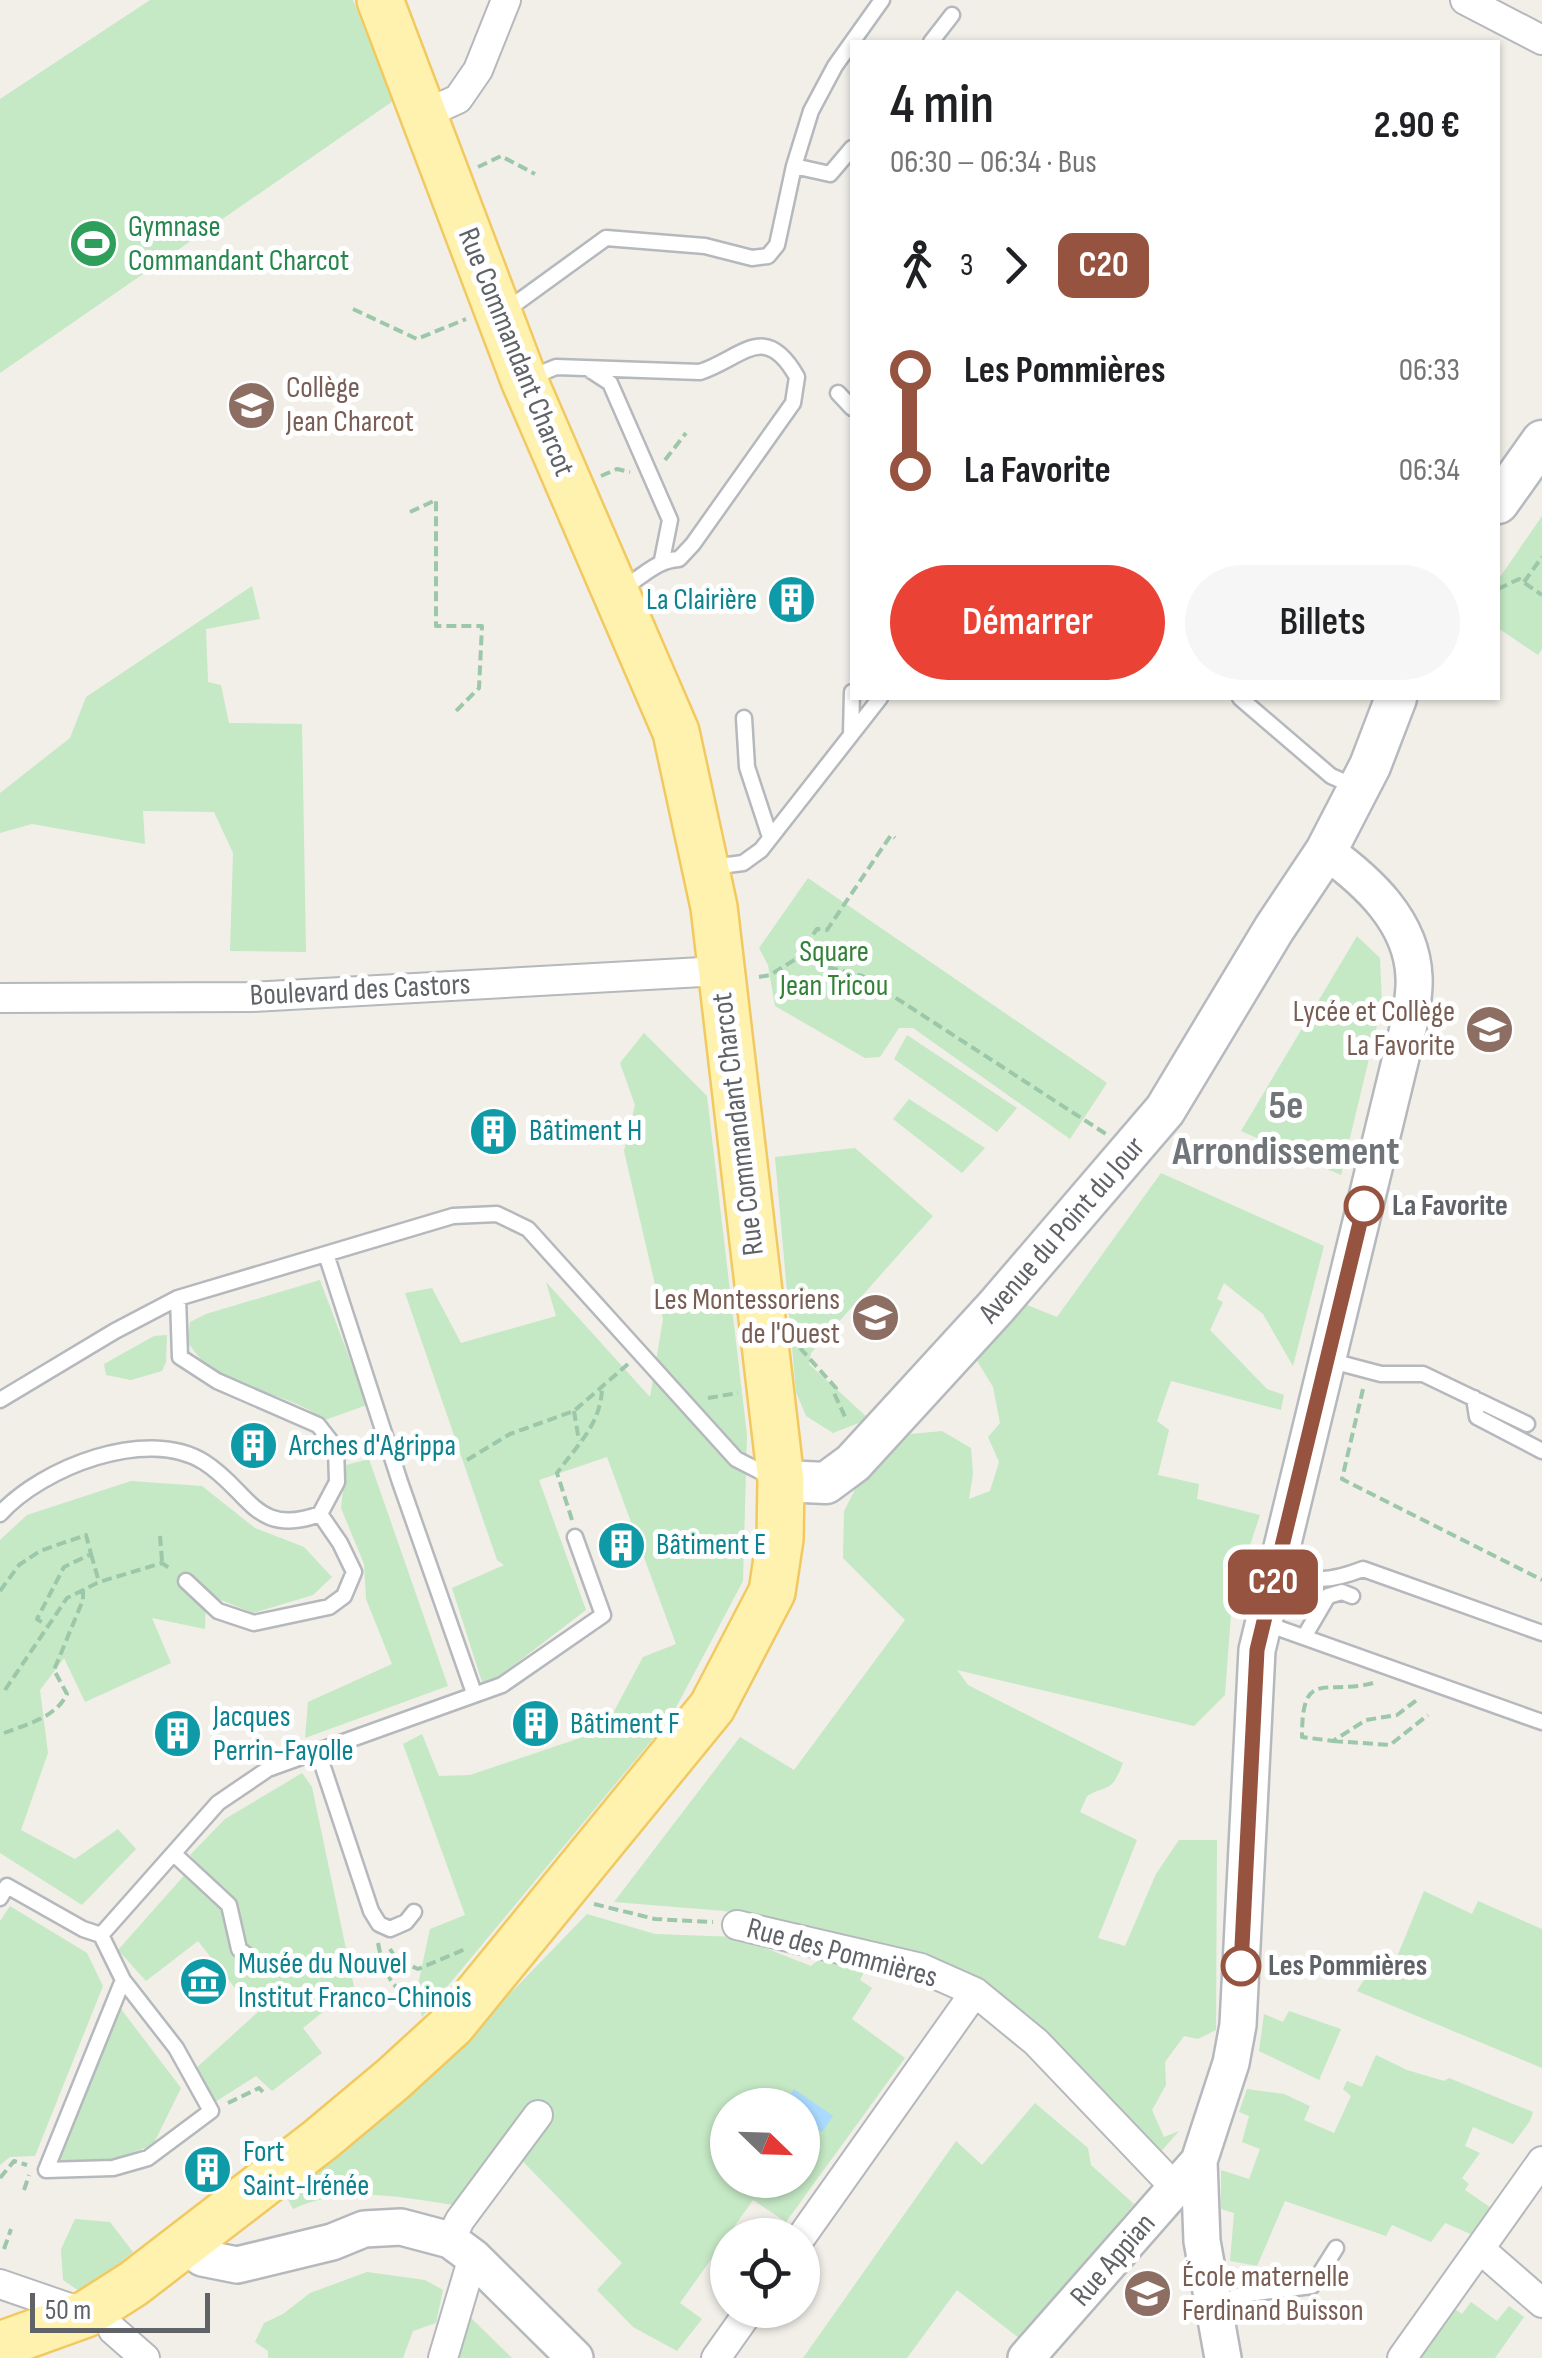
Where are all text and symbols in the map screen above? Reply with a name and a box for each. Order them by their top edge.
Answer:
text: 4 min [890,72,994,139]
text: 2.90 € [1374,103,1460,148]
text: 06:30 – 06:34 · Bus [890,143,1097,182]
place label: Gymnase Commandant Charcot [128,209,349,279]
sports icon: Gymnase Commandant Charcot [67,218,119,270]
street label: Rue Commandant Charcot [450,223,582,481]
icon: walk [890,238,945,293]
icon: forward [988,238,1043,293]
text: C20 [1078,244,1129,287]
text: 3 [960,246,973,285]
text: Les Pommières [964,348,1166,393]
text: 06:33 [1399,351,1460,390]
place label: Collège Jean Charcot [285,370,414,440]
school or university icon: Collège Jean Charcot [225,379,277,431]
text: La Favorite [964,448,1111,493]
text: 06:34 [1399,451,1460,490]
button: Démarrer [890,565,1165,680]
button: Billets [1185,565,1460,680]
building icon: La Clairière [766,574,818,626]
place label: La Clairière [646,582,757,618]
park label: Square Jean Tricou [779,934,888,1004]
street label: Boulevard des Castors [249,966,471,1014]
street label: Rue Commandant Charcot [704,991,772,1257]
place label: Lycée et Collège La Favorite [1293,994,1455,1064]
school or university icon: Lycée et Collège La Favorite [1464,1003,1516,1055]
district label: 5e Arrondissement [1172,1082,1399,1176]
building icon: Bâtiment H [468,1105,520,1157]
place label: Bâtiment H [529,1113,642,1149]
street label: Avenue du Point du Jour [971,1129,1153,1331]
marker: La Favorite [1345,1187,1383,1225]
place label: La Favorite [1392,1188,1508,1224]
place label: Les Montessoriens de l'Ouest [654,1282,840,1352]
school or university icon: Les Montessoriens de l'Ouest [849,1291,901,1343]
building icon: Arches d'Agrippa [228,1420,280,1472]
place label: Arches d'Agrippa [288,1428,456,1464]
building icon: Bâtiment E [595,1519,647,1571]
place label: Bâtiment E [656,1527,766,1563]
line badge: C20 [1216,1550,1330,1614]
text: C20 [1248,1561,1298,1604]
building icon: Bâtiment F [509,1698,561,1750]
place label: Jacques Perrin-Fayolle [212,1699,354,1769]
place label: Bâtiment F [570,1706,680,1742]
building icon: Jacques Perrin-Fayolle [152,1708,204,1760]
street label: Rue des Pommières [743,1910,941,1996]
place label: Musée du Nouvel Institut Franco-Chinois [238,1946,472,2016]
marker: Les Pommières [1222,1947,1260,1985]
place label: Les Pommières [1268,1948,1427,1984]
museum icon: Musée du Nouvel Institut Franco-Chinois [177,1955,229,2007]
north arrow [710,2088,820,2198]
map controls [710,2088,820,2328]
place label: Fort Saint-Irénée [243,2134,369,2204]
building icon: Fort Saint-Irénée [182,2143,234,2195]
street label: Rue Appian [1063,2206,1163,2314]
button: locate [710,2218,820,2328]
place label: École maternelle Ferdinand Buisson [1182,2259,1364,2329]
school or university icon: École maternelle Ferdinand Buisson [1121,2268,1173,2320]
scale bar [30,2288,210,2332]
text: 50 m [45,2294,91,2327]

